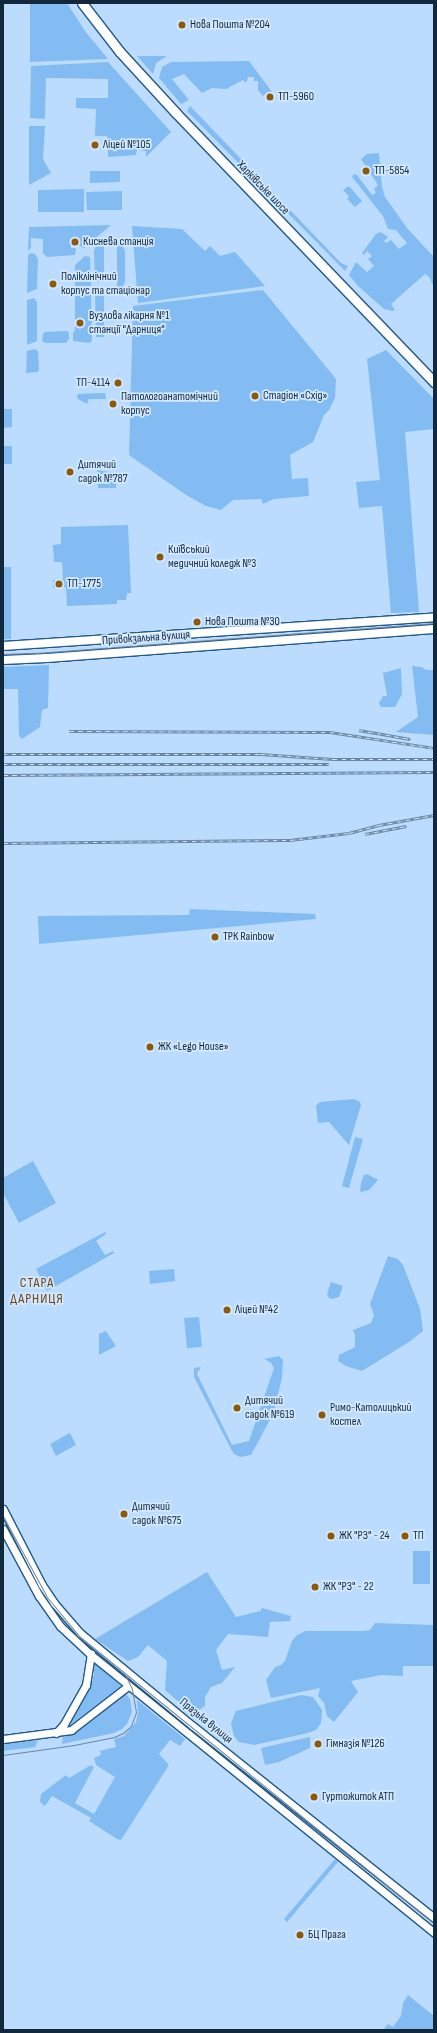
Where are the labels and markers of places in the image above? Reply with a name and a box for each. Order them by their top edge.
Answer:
place label: Нова Пошта №204 [190,18,270,32]
marker: Нова Пошта №204 [177,20,187,30]
place label: ТП-5960 [278,90,314,104]
marker: ТП-5960 [265,92,275,102]
place label: Ліцей №105 [103,138,150,152]
marker: Ліцей №105 [90,140,100,150]
place label: ТП-5854 [374,164,409,178]
marker: ТП-5854 [361,166,371,176]
place label: Киснева станція [83,235,154,249]
marker: Киснева станція [70,237,80,247]
place label: Поліклінічний корпус та стаціонар [61,270,150,298]
marker: Поліклінічний корпус та стаціонар [48,279,58,289]
place label: Вузлова лікарня №1 станції "Дарниця" [89,309,169,337]
marker: Вузлова лікарня №1 станції "Дарниця" [74,317,86,329]
place label: ТП-4114 [76,376,110,390]
marker: ТП-4114 [113,378,123,388]
place label: Стадіон «Схід» [263,389,327,403]
place label: Патологоанатомічний корпус [121,390,218,418]
marker: Стадіон «Схід» [250,391,260,401]
marker: Патологоанатомічний корпус [108,399,118,409]
place label: Дитячий садок №787 [78,458,127,486]
marker: Дитячий садок №787 [65,467,75,477]
place label: Київський медичний коледж №3 [168,543,256,571]
marker: Київський медичний коледж №3 [155,552,165,562]
place label: ТП-1775 [67,577,101,591]
marker: ТП-1775 [54,579,64,589]
place label: Нова Пошта №30 [205,615,280,629]
marker: Нова Пошта №30 [192,617,202,627]
place label: ТРК Rainbow [223,930,274,944]
marker: ТРК Rainbow [210,932,220,942]
place label: ЖК «Lego House» [158,1040,229,1054]
marker: ЖК «Lego House» [145,1042,155,1052]
place label: Ліцей №42 [235,1303,278,1317]
marker: Ліцей №42 [222,1305,232,1315]
place label: Дитячий садок №619 [245,1394,294,1422]
place label: Римо-Католицький костел [330,1401,412,1429]
marker: Дитячий садок №619 [232,1403,242,1413]
marker: Римо-Католицький костел [317,1410,327,1420]
place label: Дитячий садок №675 [132,1500,182,1528]
marker: Дитячий садок №675 [119,1509,129,1519]
place label: ЖК "РЗ" - 24 [339,1529,390,1543]
place label: ТП [413,1529,424,1543]
marker: ЖК "РЗ" - 24 [326,1531,336,1541]
marker: ТП [400,1531,410,1541]
place label: ЖК "РЗ" - 22 [323,1580,374,1594]
marker: ЖК "РЗ" - 22 [310,1582,320,1592]
place label: Гімназія №126 [326,1737,385,1751]
marker: Гімназія №126 [313,1739,323,1749]
place label: Гуртожиток АТП [322,1790,394,1804]
marker: Гуртожиток АТП [309,1792,319,1802]
place label: БЦ Прага [308,1928,346,1942]
marker: БЦ Прага [295,1930,305,1940]

